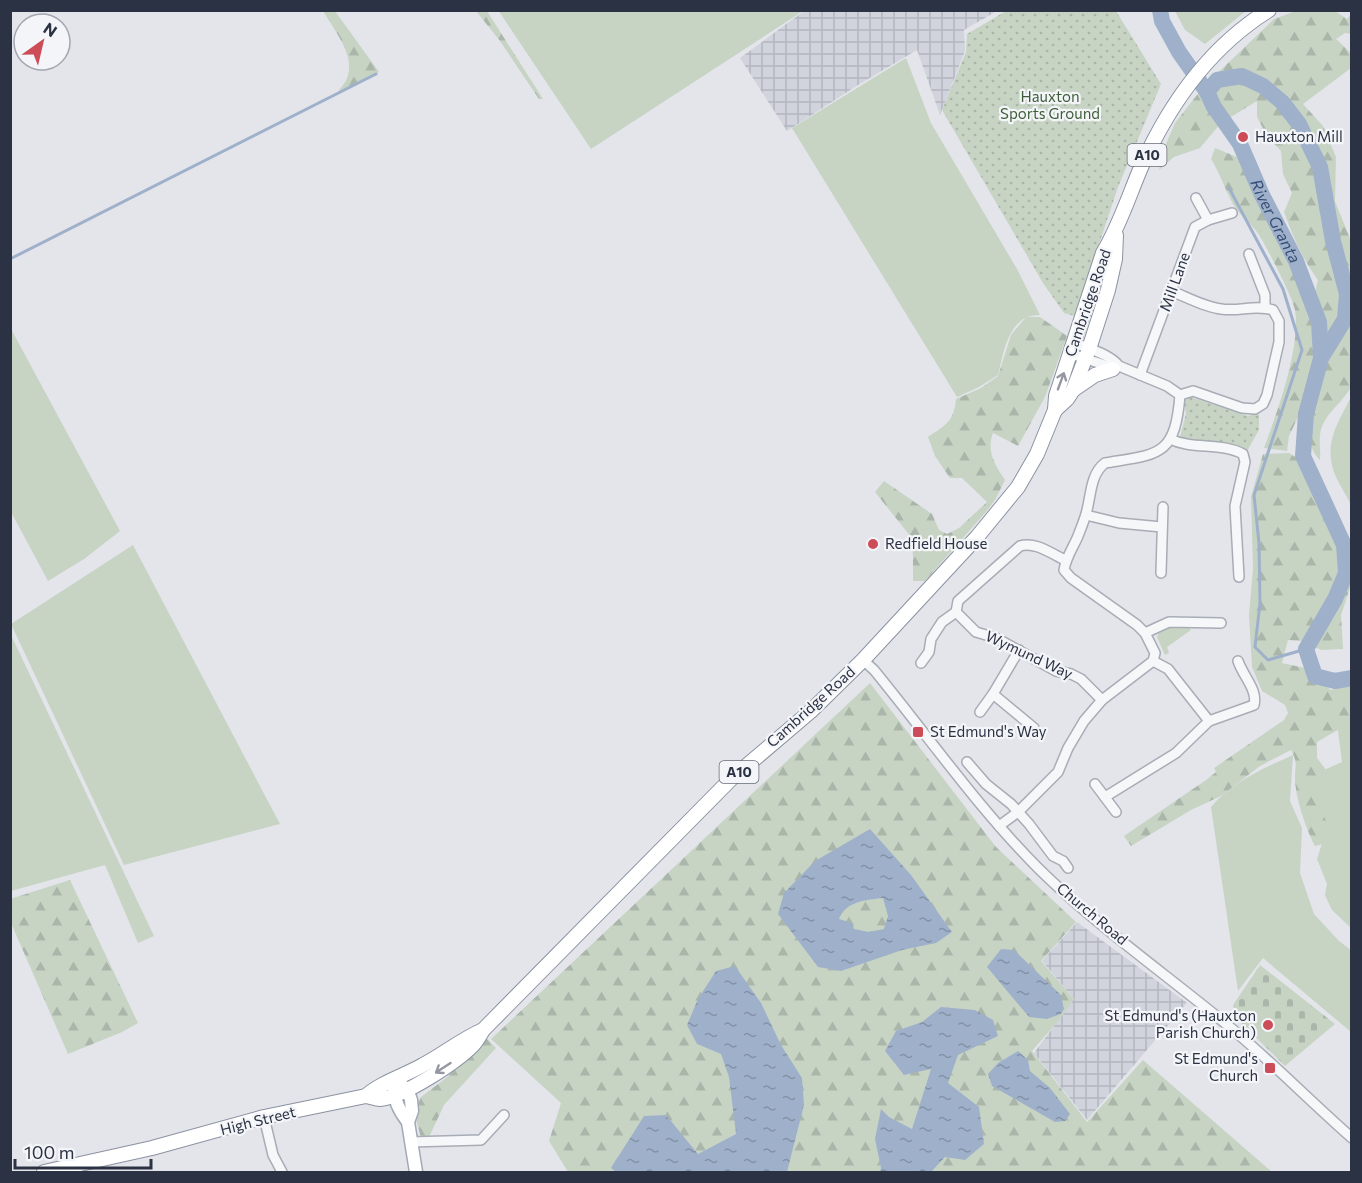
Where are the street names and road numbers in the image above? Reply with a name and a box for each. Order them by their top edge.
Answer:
road number: A10 [1128,144,1166,166]
street label: Cambridge Road [1060,247,1114,359]
street label: Mill Lane [1155,250,1193,314]
street label: Wymund Way [983,626,1076,682]
street label: Cambridge Road [763,662,858,751]
road number: A10 [720,761,758,783]
street label: Church Road [1054,878,1132,948]
street label: High Street [218,1102,297,1138]

